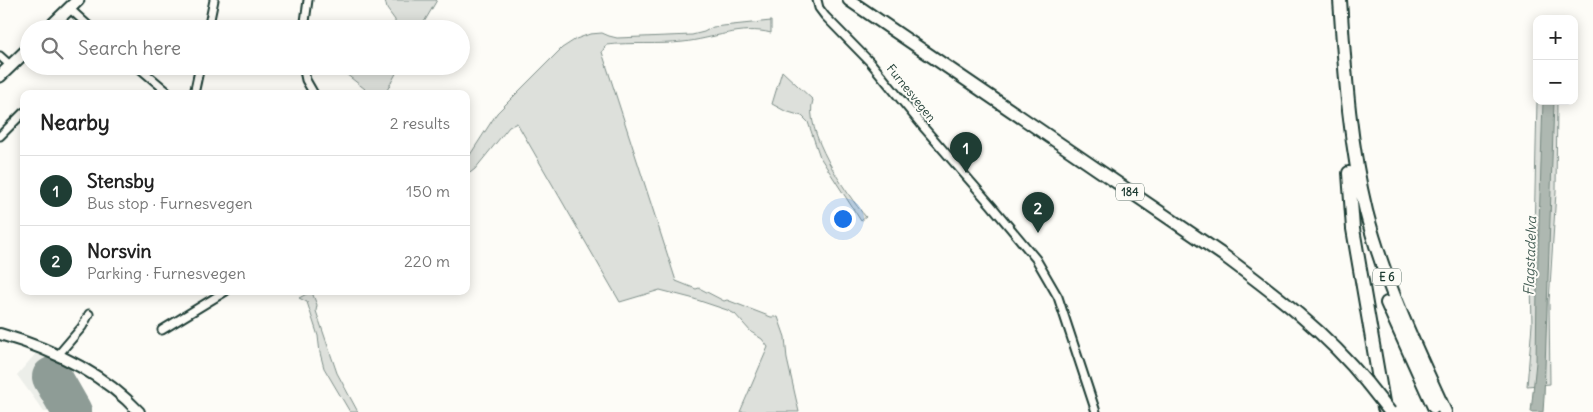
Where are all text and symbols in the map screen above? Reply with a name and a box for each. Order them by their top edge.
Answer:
map controls [1533,15,1578,105]
button: + [1533,15,1578,60]
search box [20,20,470,75]
icon: search [38,34,66,62]
text: Search here [78,36,181,60]
button: − [1533,60,1578,105]
street label: Furnesvegen [884,61,939,124]
text: Nearby [40,109,110,136]
text: 2 results [390,113,450,133]
pin: 1 [950,132,982,173]
text: Stensby [87,169,155,193]
text: 1 [53,181,59,201]
text: 150 m [406,181,450,201]
road number: 184 [1116,183,1144,200]
pin: 2 [1022,192,1054,233]
text: Bus stop · Furnesvegen [87,193,253,213]
your location [830,206,856,232]
water label: Flagstadelva [1520,215,1540,296]
text: Norsvin [87,239,152,263]
text: 2 [52,251,60,271]
text: 220 m [404,251,450,271]
text: Parking · Furnesvegen [87,263,246,283]
road number: E 6 [1373,268,1401,286]

